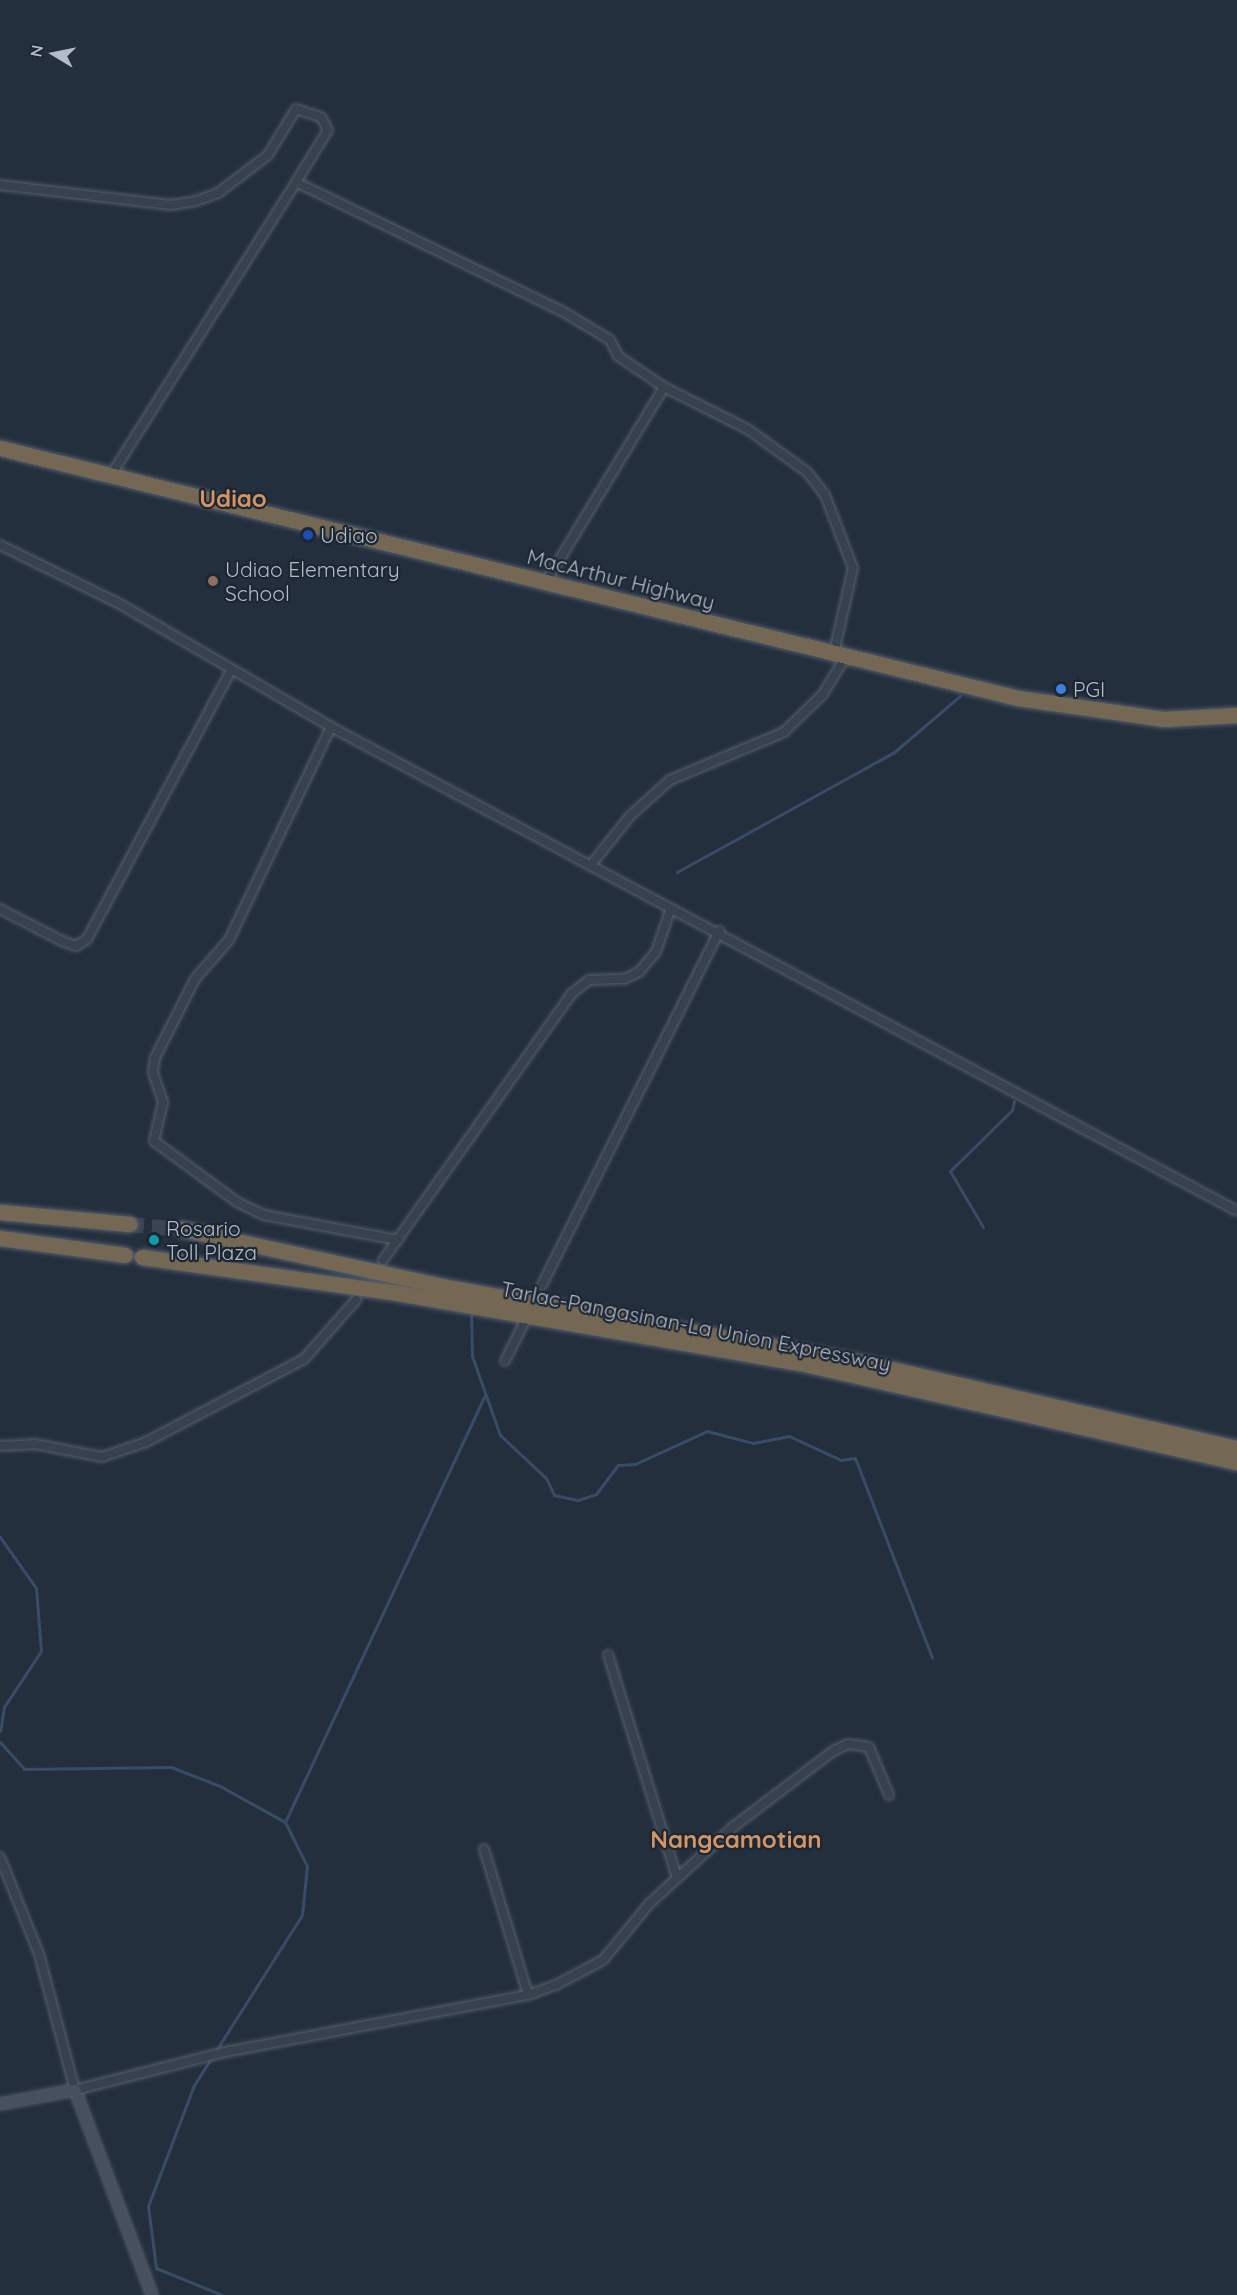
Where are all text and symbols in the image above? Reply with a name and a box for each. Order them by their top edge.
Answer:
north arrow [24,24,84,84]
text: N [25,43,47,58]
district label: Udiao [199,485,267,513]
place label: Udiao [320,522,378,548]
marker: Udiao [301,528,315,542]
street label: MacArthur Highway [524,543,718,615]
place label: Udiao Elementary School [225,556,400,606]
marker: Udiao Elementary School [206,574,220,588]
place label: PGI [1073,676,1105,702]
marker: PGI [1054,682,1068,696]
place label: Rosario Toll Plaza [166,1215,257,1265]
marker: Rosario Toll Plaza [147,1233,161,1247]
street label: Tarlac-Pangasinan-La Union Expressway [499,1276,893,1376]
district label: Nangcamotian [650,1826,822,1854]

